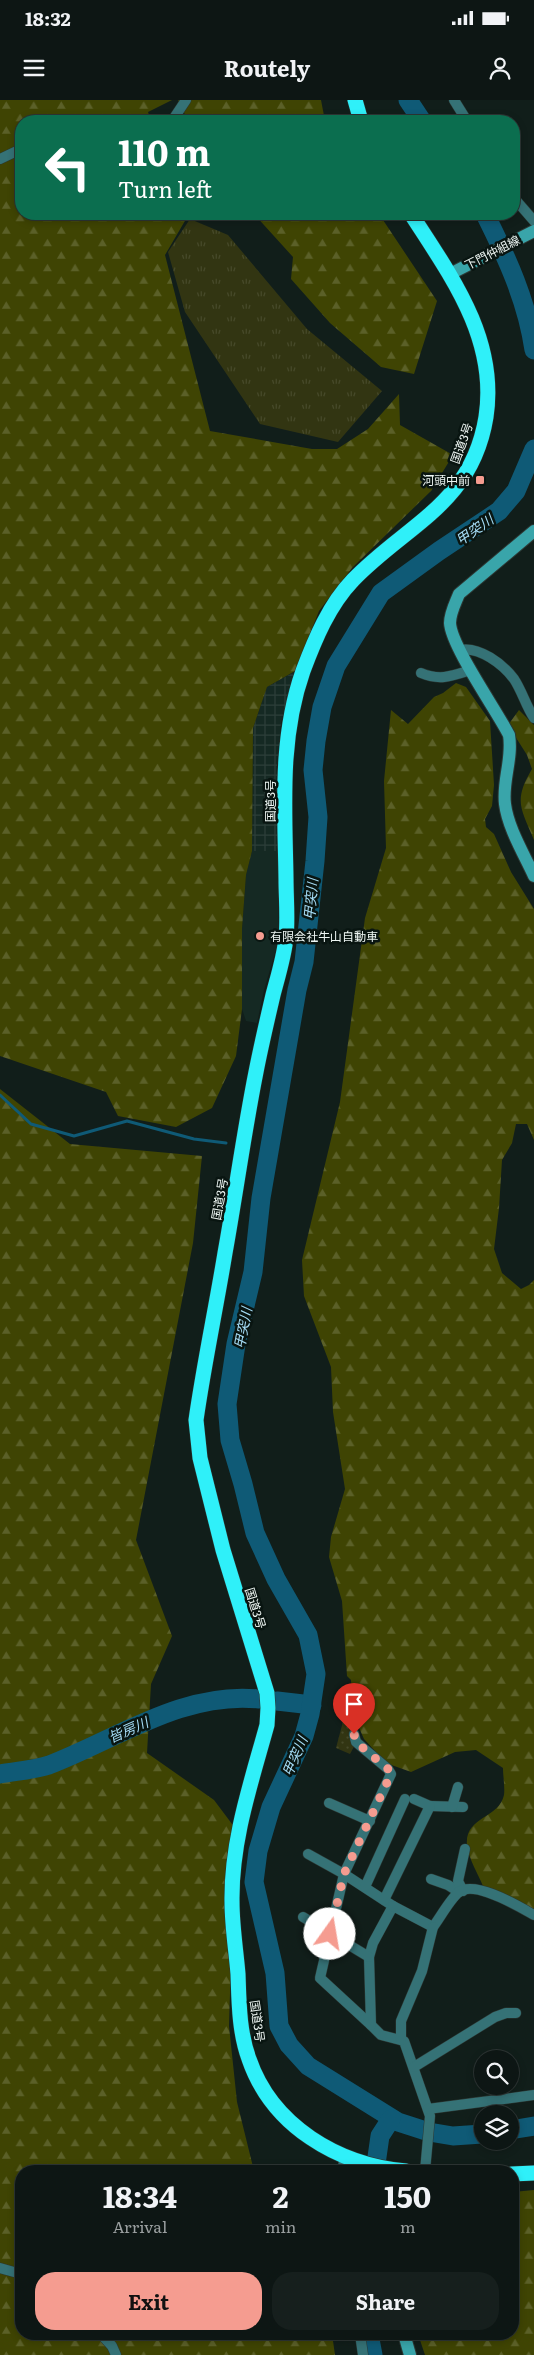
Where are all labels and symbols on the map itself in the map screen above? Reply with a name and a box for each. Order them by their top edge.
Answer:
street label: 下門仲組線 [461,230,523,274]
street label: 国道3号 [445,420,477,466]
place label: 河頭中前 [422,471,470,489]
marker: 河頭中前 [474,474,486,486]
water label: 甲突川 [451,508,499,549]
street label: 国道3号 [261,780,279,822]
water label: 甲突川 [298,875,322,921]
place label: 有限会社牛山自動車 [270,927,378,945]
marker: 有限会社牛山自動車 [254,930,266,942]
street label: 国道3号 [206,1177,232,1221]
water label: 甲突川 [228,1304,256,1351]
street label: 国道3号 [241,1585,271,1631]
pin [333,1683,375,1734]
water label: 皆房川 [105,1711,153,1747]
water label: 甲突川 [277,1731,312,1779]
position arrow [303,1907,355,1959]
street label: 国道3号 [246,1999,270,2043]

